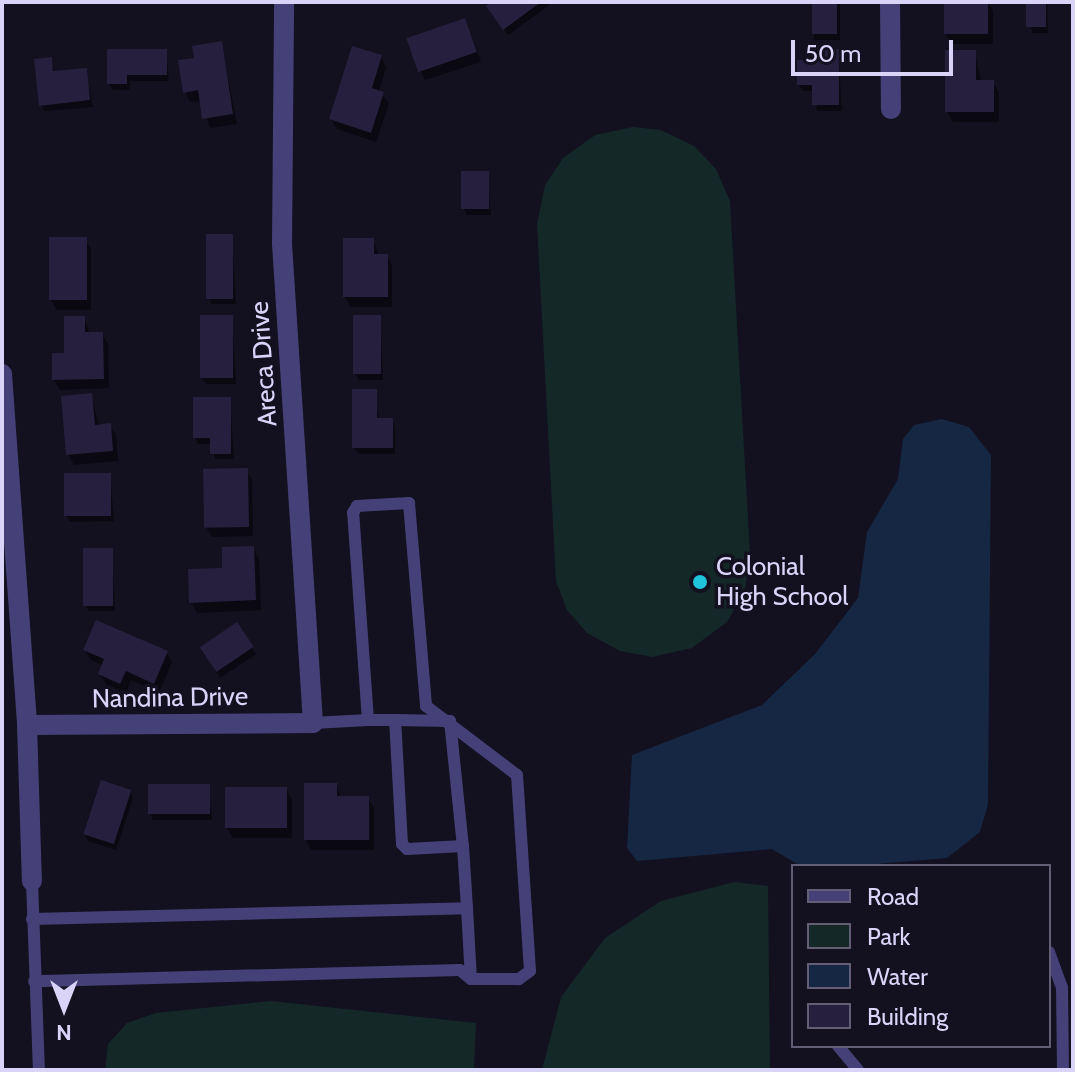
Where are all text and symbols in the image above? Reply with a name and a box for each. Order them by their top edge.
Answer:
scale bar [795,24,957,74]
text: 50 m [805,39,861,68]
street label: Areca Drive [244,300,284,428]
place label: Colonial High School [716,551,848,612]
marker: Colonial High School [691,573,709,591]
street label: Nandina Drive [92,681,248,715]
legend [791,864,1051,1048]
text: Road [867,882,919,911]
text: Park [867,922,910,951]
text: Water [867,962,928,991]
north arrow [24,968,104,1048]
text: Building [867,1002,948,1031]
text: N [56,1019,72,1046]

